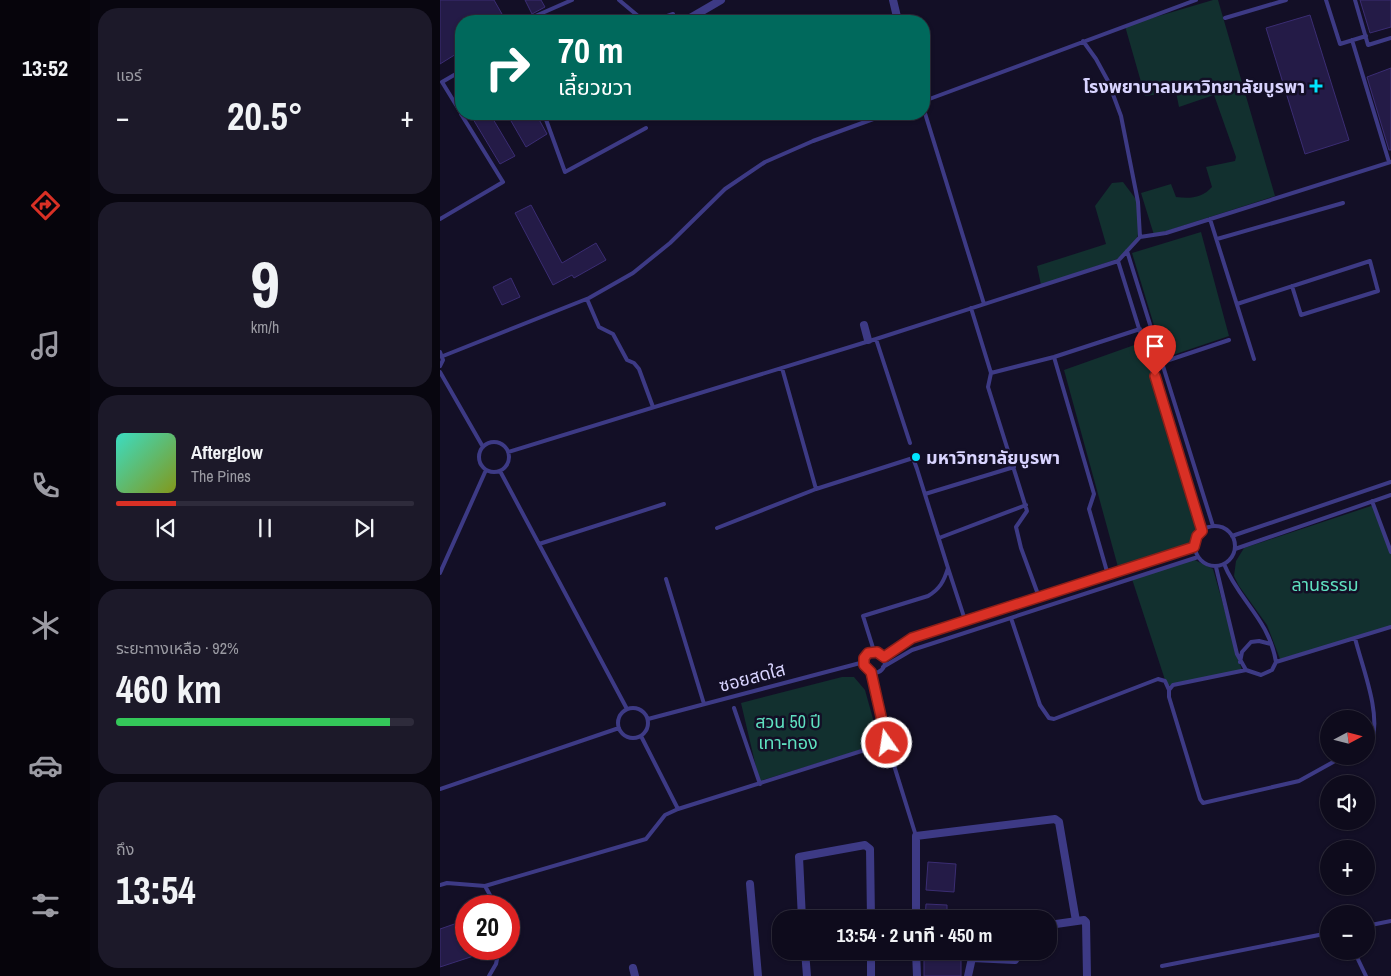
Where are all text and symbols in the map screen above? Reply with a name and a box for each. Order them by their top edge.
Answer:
text: 70 m [558,27,623,74]
icon: right [475,35,540,100]
text: 13:52 [22,53,68,83]
text: แอร์ [116,64,142,86]
text: เลี้ยวขวา [558,72,633,102]
place label: โรงพยาบาลมหาวิทยาลัยบูรพา [1083,74,1305,99]
marker: โรงพยาบาลมหาวิทยาลัยบูรพา [1309,79,1323,93]
text: 20.5° [227,91,303,142]
text: − [116,98,129,136]
text: + [401,98,414,136]
icon: directions [28,188,63,223]
text: 9 [250,240,280,327]
text: km/h [251,316,279,338]
pin [1134,325,1176,376]
icon: music [28,328,63,363]
icon: arrive [1141,332,1169,360]
text: Afterglow [191,439,263,465]
place label: มหาวิทยาลัยบูรพา [926,445,1060,470]
marker: มหาวิทยาลัยบูรพา [910,451,922,463]
text: The Pines [191,465,251,487]
icon: phone [28,468,63,503]
icon: previous [152,514,180,542]
icon: pause [251,514,279,542]
icon: next [350,514,378,542]
park label: ลานธรรม [1291,572,1359,597]
icon: climate [28,608,63,643]
text: ระยะทางเหลือ · 92% [116,637,239,659]
street label: ซอยสดใส [716,656,788,698]
text: 460 km [116,664,222,715]
park label: สวน 50 ปี เทา-ทอง [755,709,821,755]
north arrow [1320,710,1375,765]
map controls [1320,710,1375,960]
position arrow [860,716,912,768]
icon: car [28,748,63,783]
button: sound [1320,775,1375,830]
text: ถึง [116,838,134,860]
button: + [1320,840,1375,895]
text: 13:54 [116,865,196,916]
icon: filters [28,888,63,923]
speed limit sign: 20 [455,895,520,960]
button: − [1320,905,1375,960]
text: 13:54 · 2 นาที · 450 m [837,922,992,948]

